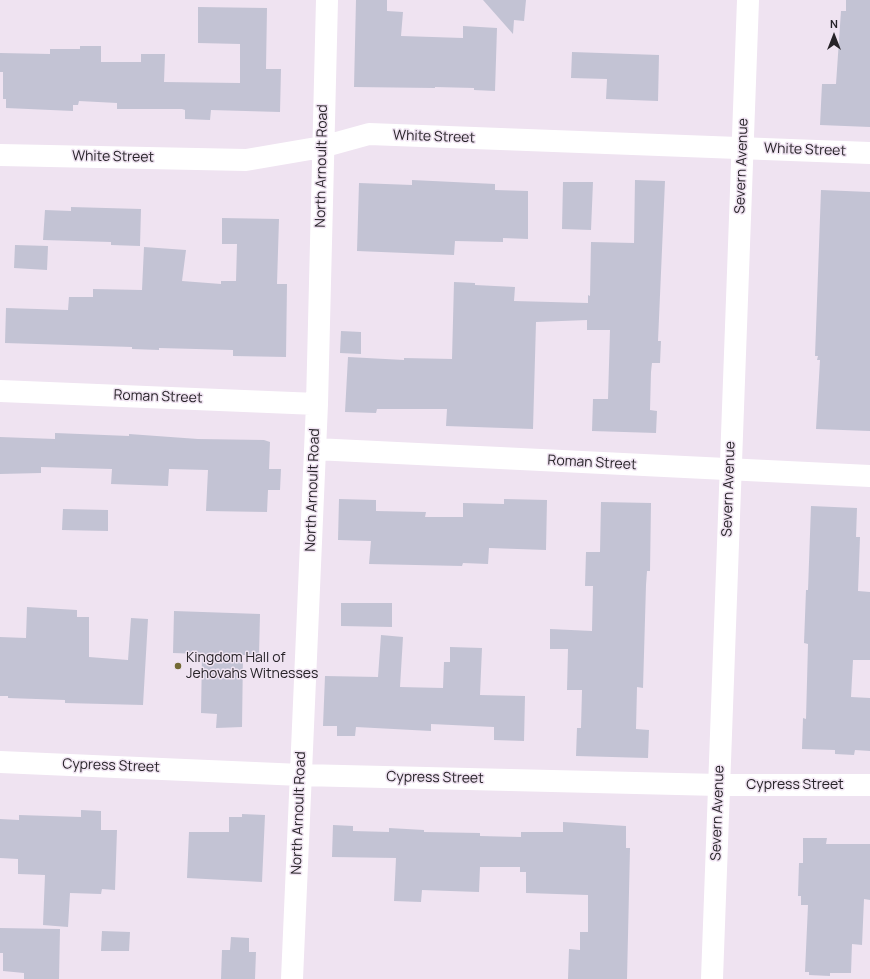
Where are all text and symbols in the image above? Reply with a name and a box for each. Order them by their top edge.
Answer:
north arrow [814,16,854,56]
text: N [830,16,838,31]
street label: North Arnoult Road [313,104,331,228]
street label: Severn Avenue [732,118,752,214]
street label: White Street [393,127,475,147]
street label: White Street [764,140,846,160]
street label: White Street [72,148,154,166]
street label: Roman Street [113,387,203,407]
street label: North Arnoult Road [302,428,324,552]
street label: Severn Avenue [719,441,739,537]
street label: Roman Street [547,452,637,474]
place label: Kingdom Hall of Jehovahs Witnesses [186,650,318,682]
marker: Kingdom Hall of Jehovahs Witnesses [173,661,183,671]
street label: North Arnoult Road [288,751,310,875]
street label: Cypress Street [62,756,160,776]
street label: Severn Avenue [708,765,728,861]
street label: Cypress Street [386,769,484,787]
street label: Cypress Street [746,777,844,793]

